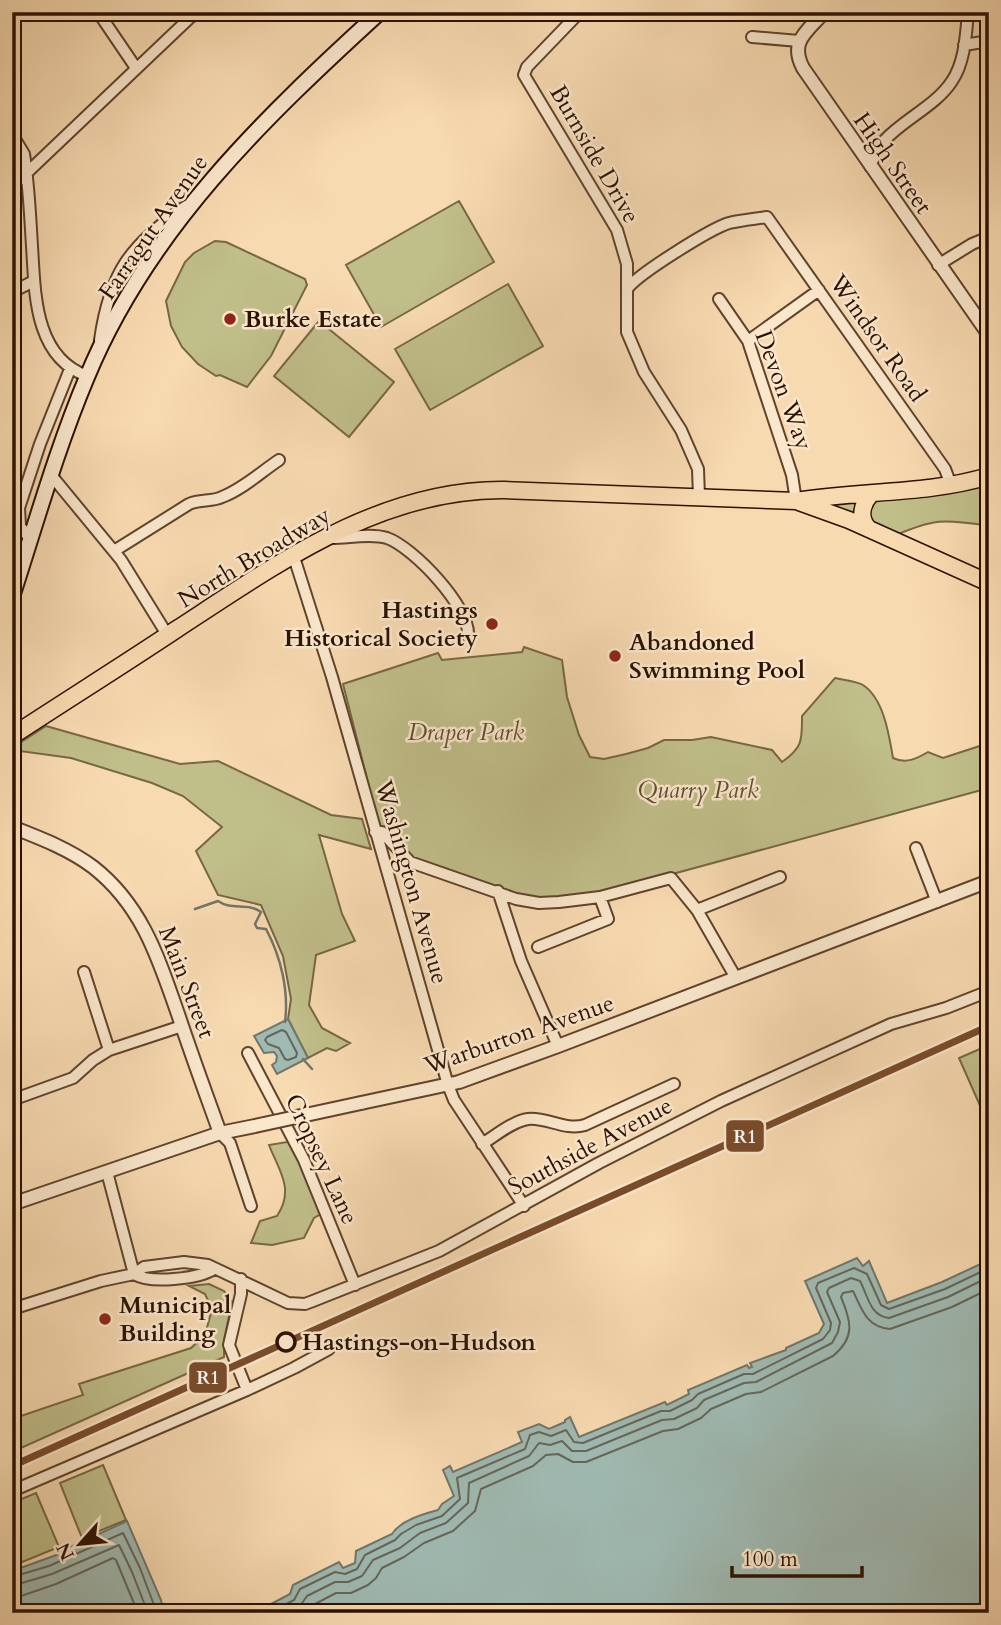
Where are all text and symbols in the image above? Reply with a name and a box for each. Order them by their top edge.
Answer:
street label: Burnside Drive [542,79,648,230]
street label: High Street [845,106,940,221]
street label: Farragut Avenue [91,148,216,307]
street label: Windsor Road [821,267,934,409]
place label: Burke Estate [244,303,382,336]
marker: Burke Estate [222,311,238,327]
street label: Devon Way [747,326,821,455]
street label: North Broadway [172,499,337,616]
place label: Hastings Historical Society [284,594,478,655]
marker: Hastings Historical Society [484,616,500,632]
place label: Abandoned Swimming Pool [629,626,805,687]
marker: Abandoned Swimming Pool [607,648,623,664]
park label: Draper Park [408,716,524,749]
park label: Quarry Park [637,774,759,807]
street label: Washington Avenue [366,776,456,988]
street label: Main Street [150,921,223,1043]
street label: Warburton Avenue [419,986,619,1083]
street label: Cropsey Lane [277,1089,366,1230]
street label: Southside Avenue [502,1089,678,1204]
line badge: R1 [725,1119,765,1153]
text: R1 [733,1124,757,1150]
place label: Municipal Building [119,1289,231,1350]
marker: Municipal Building [97,1311,113,1327]
place label: Hastings-on-Hudson [302,1326,536,1359]
marker: Hastings-on-Hudson [276,1332,296,1352]
line badge: R1 [188,1361,228,1394]
text: R1 [196,1365,220,1391]
north arrow [46,1510,116,1580]
scale bar [732,1534,861,1578]
text: N [50,1538,81,1565]
text: 100 m [742,1545,798,1574]

